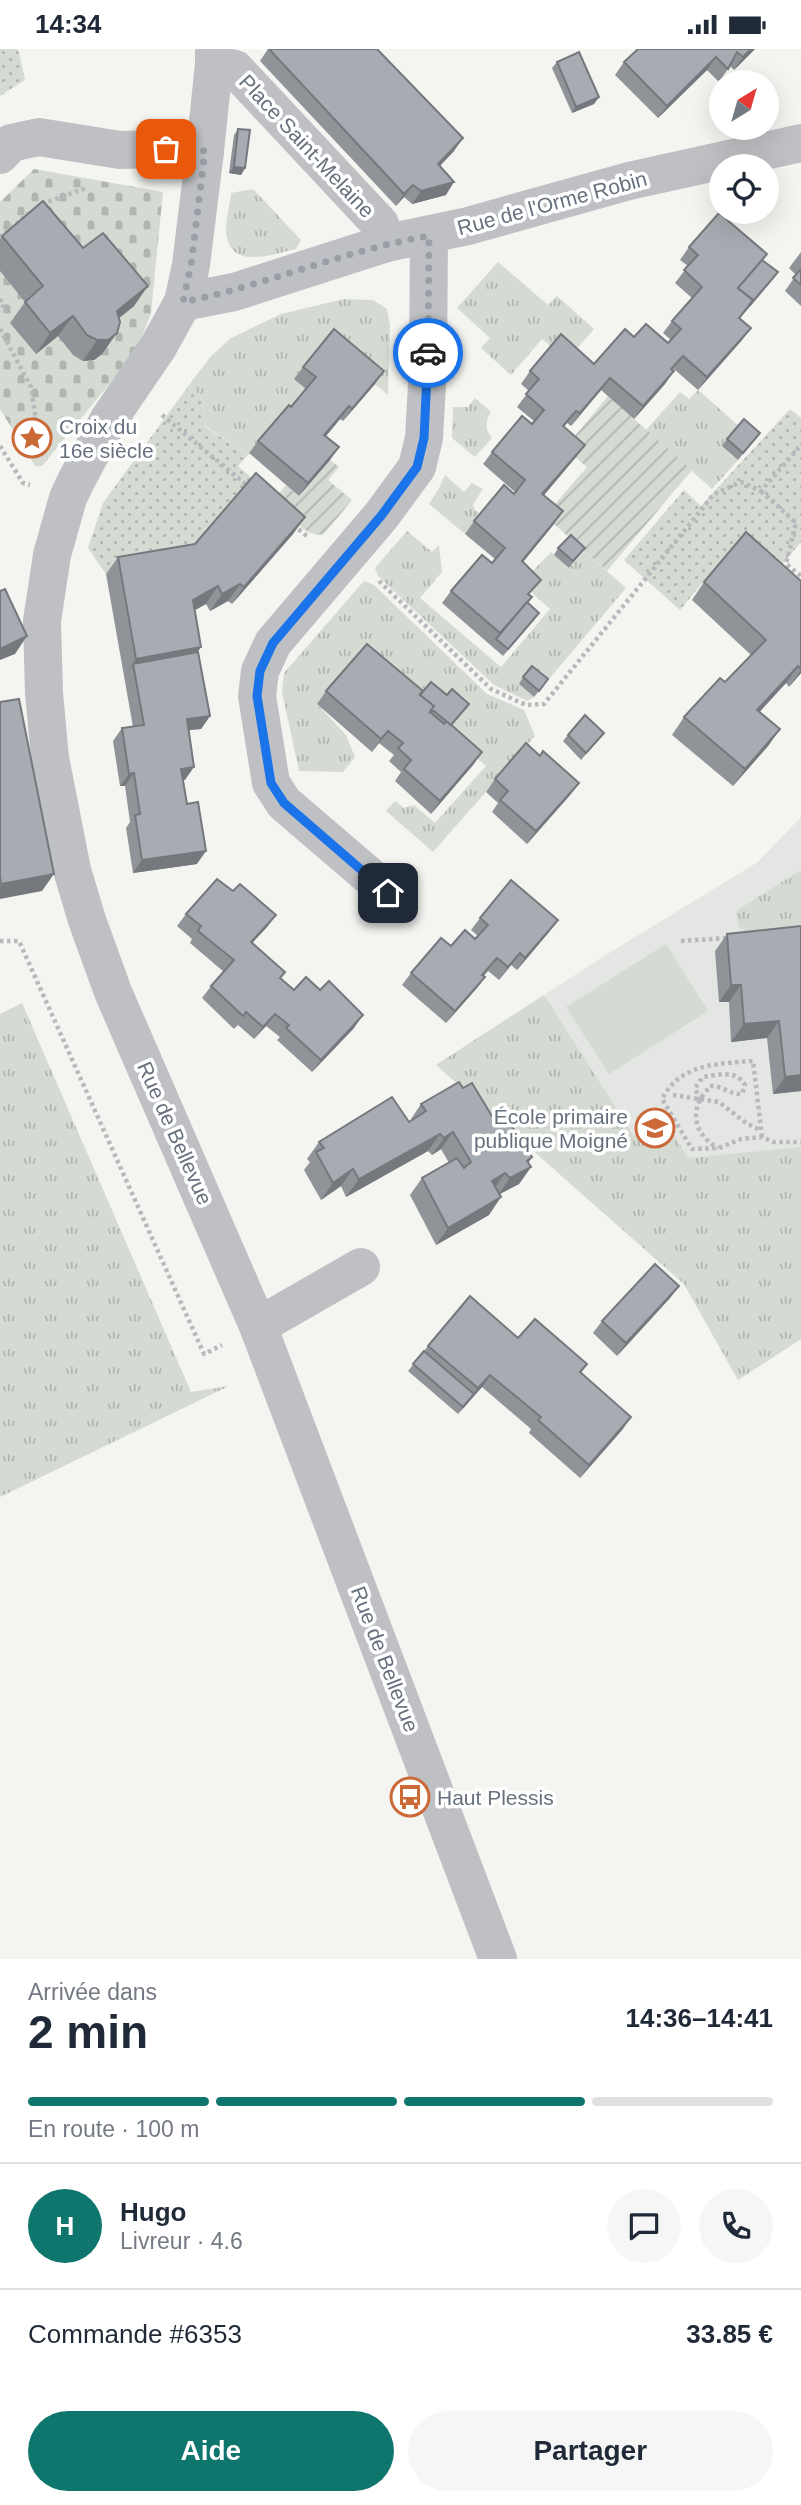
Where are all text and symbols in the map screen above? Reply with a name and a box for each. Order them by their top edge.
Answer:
text: 14:34 [35,9,102,39]
street label: Place Saint-Melaine [235,70,379,222]
north arrow [709,70,779,140]
map controls [709,70,779,224]
pin [136,119,196,179]
icon: bag [147,130,185,168]
button: locate [709,154,779,224]
street label: Rue de l'Orme Robin [455,167,649,239]
courier [393,318,463,388]
icon: car [409,334,447,372]
place label: Croix du 16e siècle [59,415,154,462]
place icon: Croix du 16e siècle [11,417,53,459]
pin [358,863,418,923]
icon: home [369,874,407,912]
street label: Rue de Bellevue [133,1058,217,1208]
place label: École primaire publique Moigné [474,1105,628,1152]
school or university icon: École primaire publique Moigné [634,1107,676,1149]
street label: Rue de Bellevue [347,1583,423,1735]
bus stop icon: Haut Plessis [389,1776,431,1818]
place label: Haut Plessis [437,1786,554,1809]
text: Arrivée dans [28,1979,157,2005]
text: 14:36–14:41 [626,2003,773,2033]
text: 2 min [28,2006,148,2058]
text: En route · 100 m [28,2116,199,2142]
button: chat [607,2189,681,2263]
button: phone [699,2189,773,2263]
text: Hugo [120,2197,186,2227]
text: H [56,2211,74,2241]
text: Livreur · 4.6 [120,2228,243,2254]
text: Commande #6353 [28,2319,242,2349]
text: 33.85 € [686,2319,773,2349]
button: Aide [28,2411,394,2491]
button: Partager [408,2411,773,2491]

